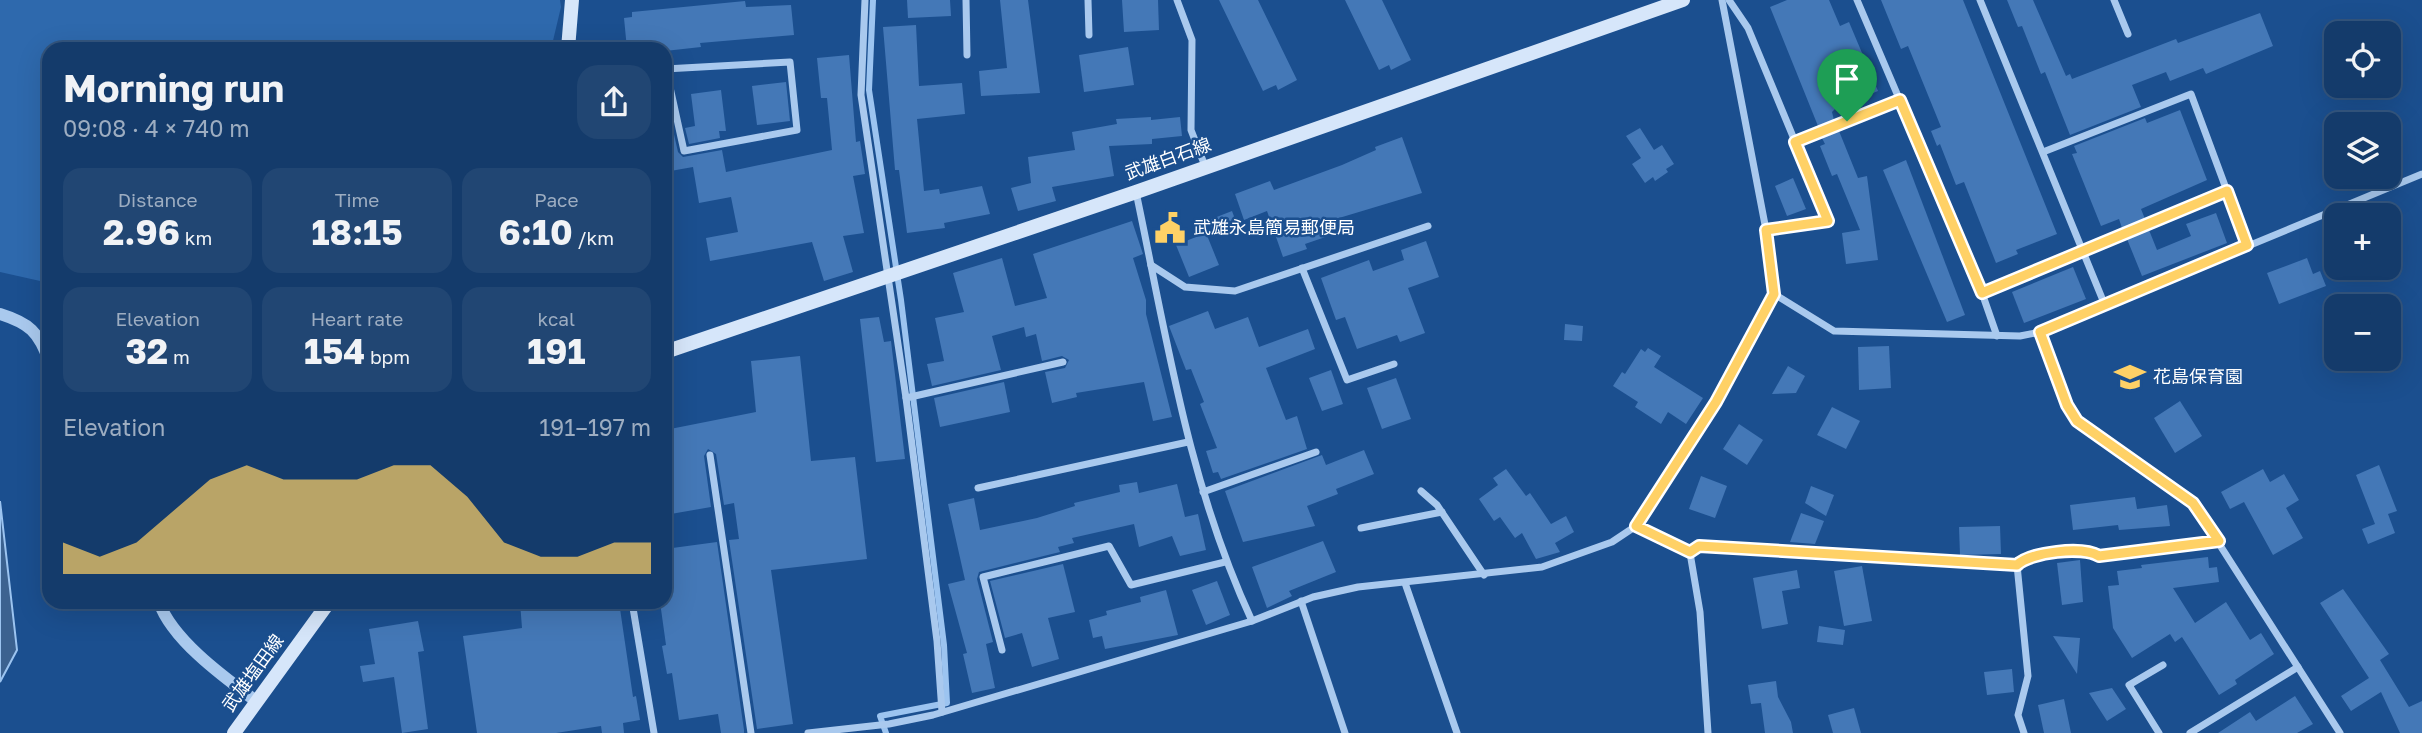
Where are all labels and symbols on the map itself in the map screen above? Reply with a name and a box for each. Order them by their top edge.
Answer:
pin [1817,49,1877,121]
street label: 武雄白石線 [1122,132,1214,184]
public building icon: 武雄永島簡易郵便局 [1153,211,1187,245]
place label: 武雄永島簡易郵便局 [1193,216,1355,238]
school or university icon: 花島保育園 [2113,360,2147,394]
place label: 花島保育園 [2153,365,2243,387]
street label: 武雄塩田線 [217,630,288,715]

